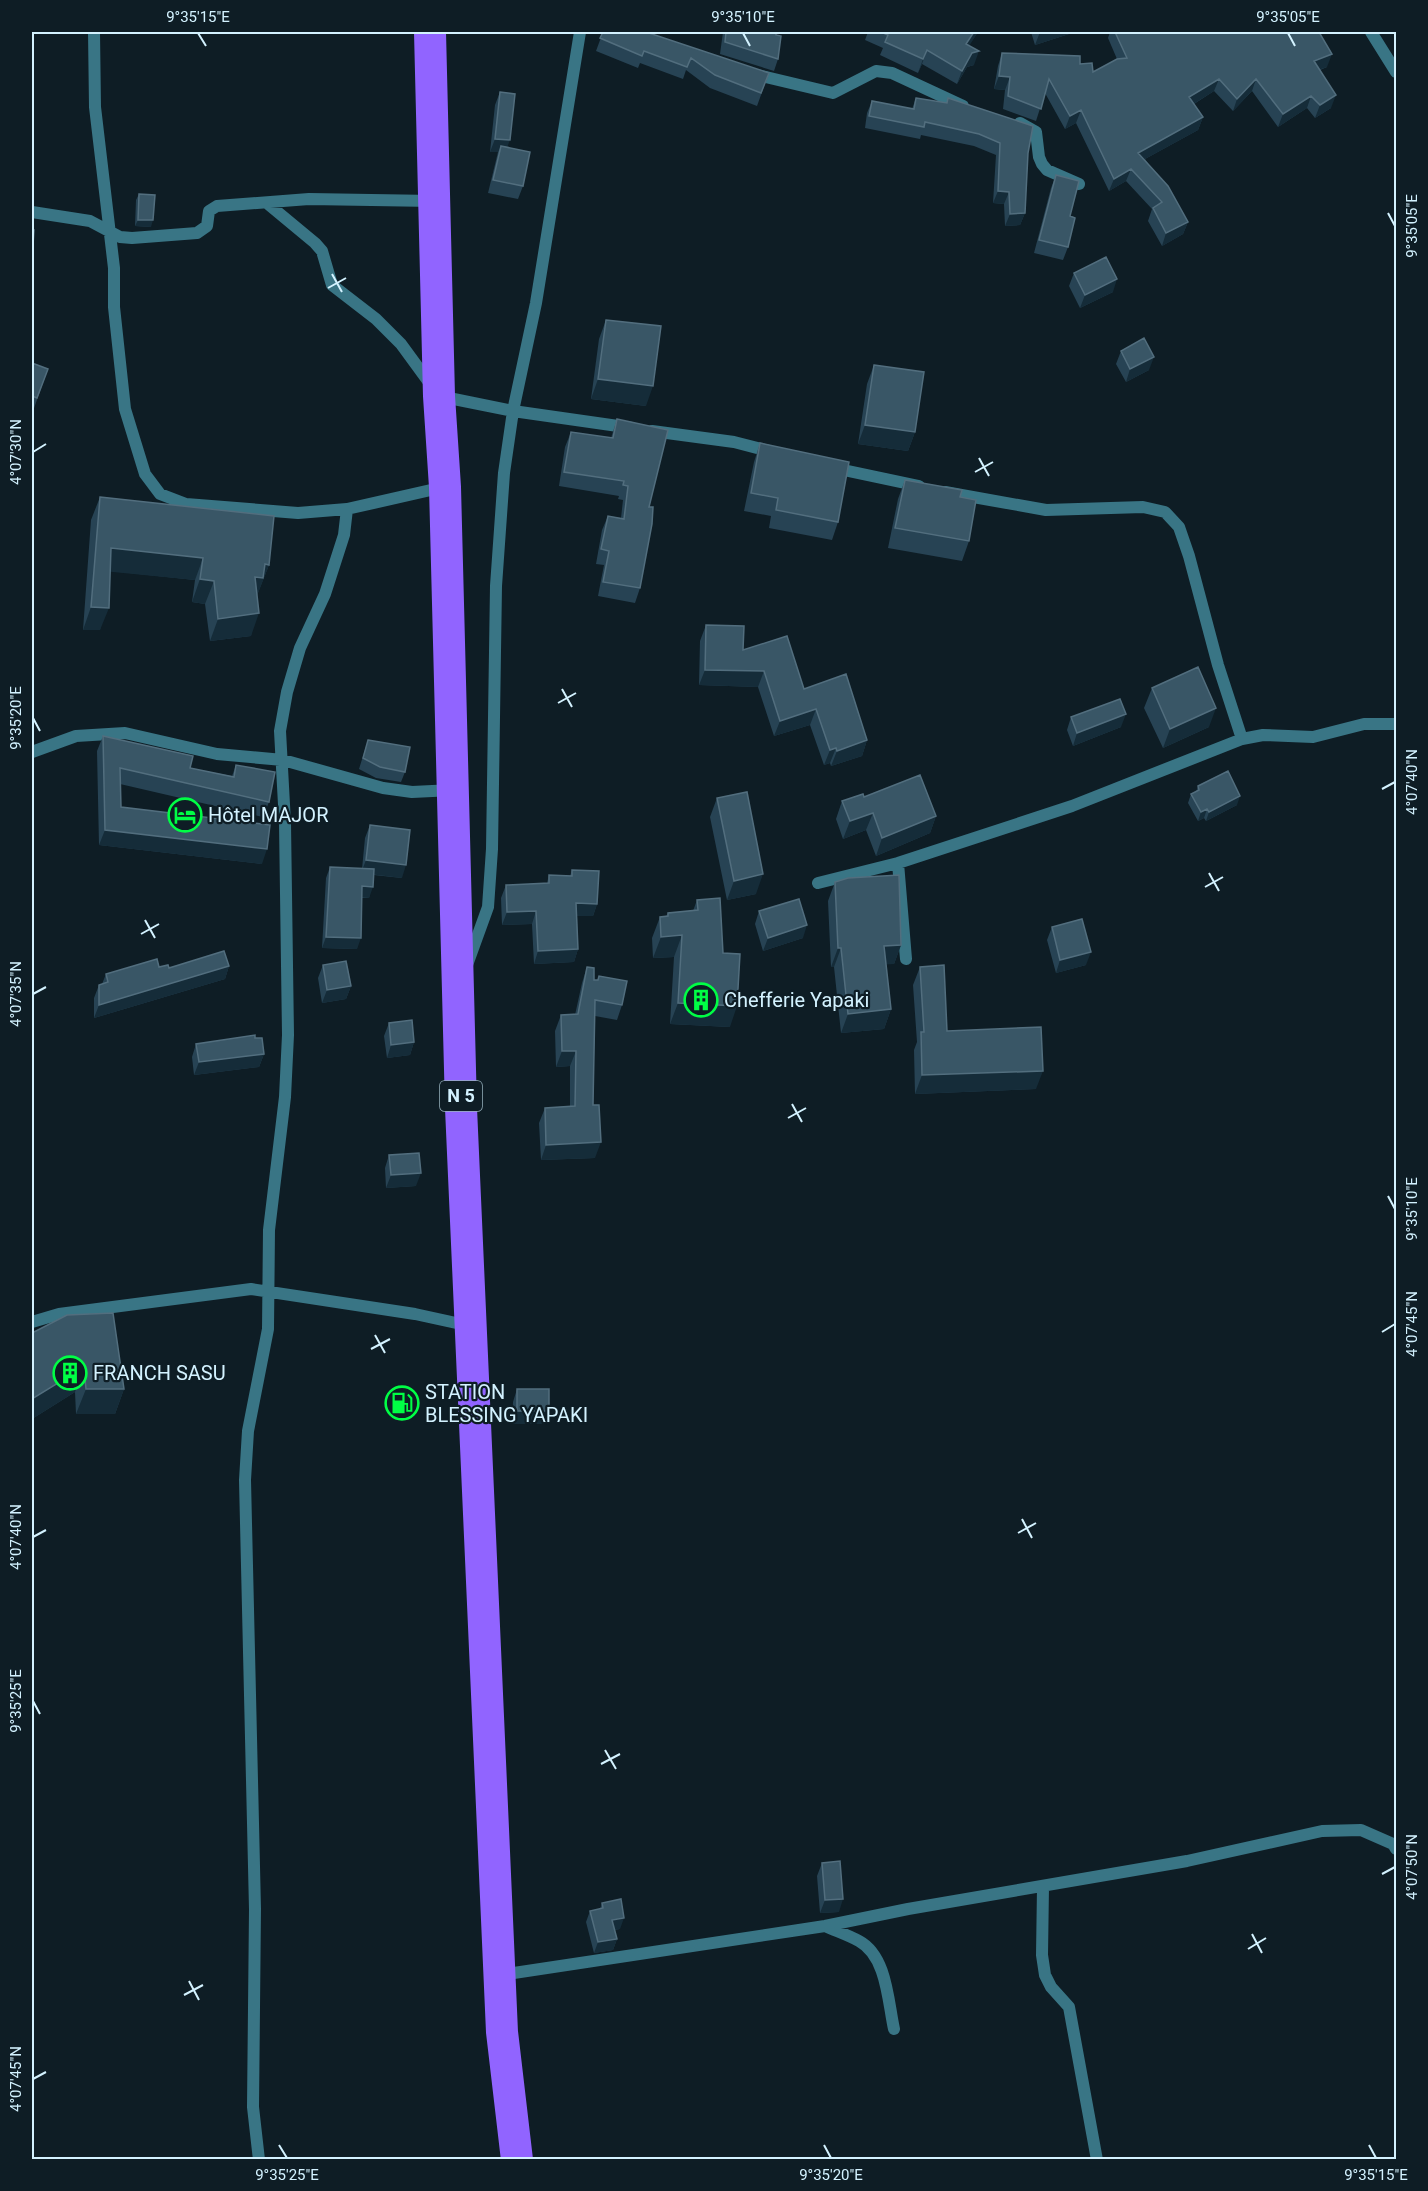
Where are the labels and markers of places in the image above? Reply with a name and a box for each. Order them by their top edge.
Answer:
hotel icon: Hôtel MAJOR [167,797,203,833]
place label: Hôtel MAJOR [208,803,328,827]
building icon: Chefferie Yapaki [683,982,719,1018]
place label: Chefferie Yapaki [724,988,869,1012]
building icon: FRANCH SASU [52,1355,88,1391]
place label: FRANCH SASU [93,1361,226,1385]
place label: STATION BLESSING YAPAKI [425,1380,588,1427]
fuel station icon: STATION BLESSING YAPAKI [384,1385,420,1421]

